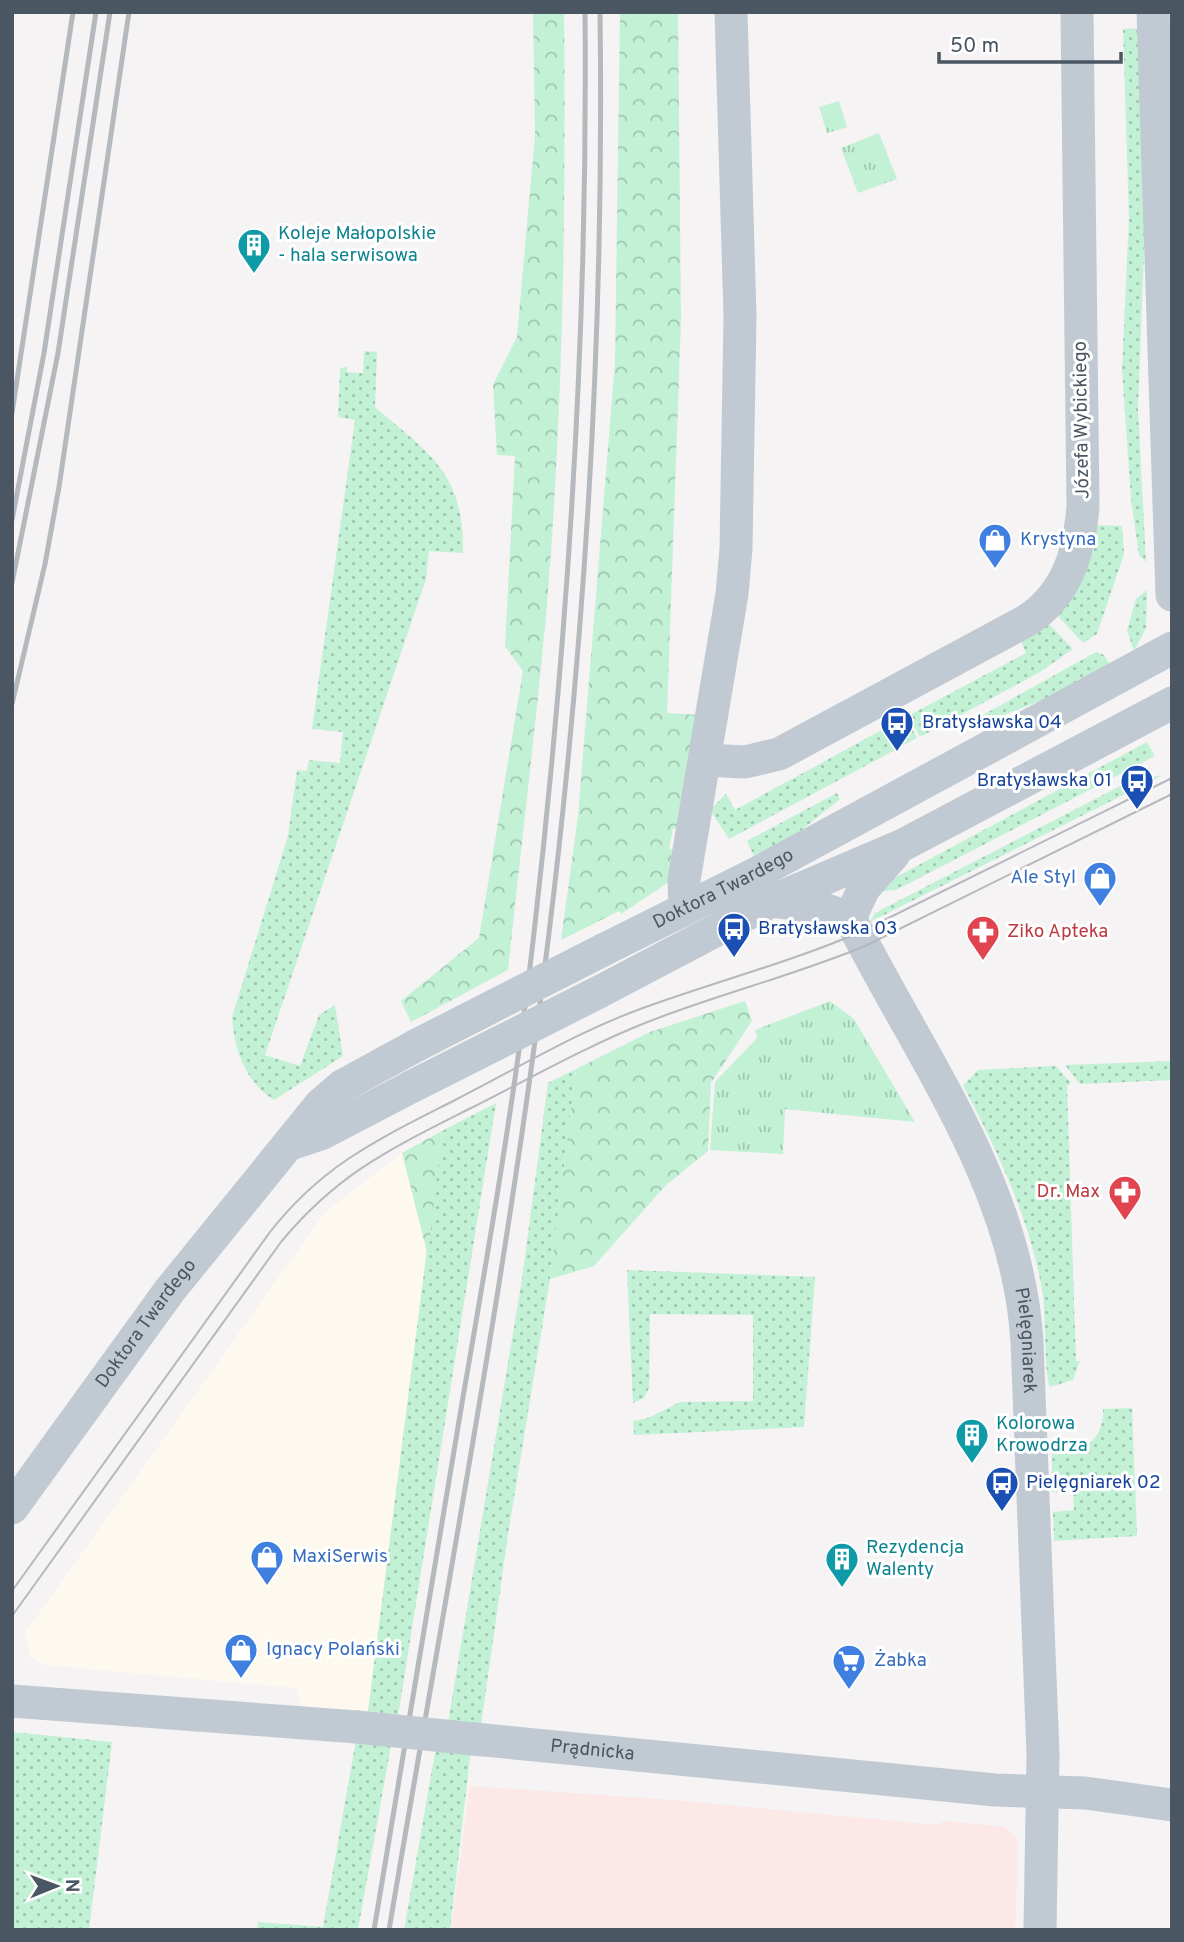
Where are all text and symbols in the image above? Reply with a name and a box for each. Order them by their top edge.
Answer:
scale bar [939,21,1121,65]
text: 50 m [950,33,999,60]
place label: Koleje Małopolskie - hala serwisowa [278,222,436,268]
building icon: Koleje Małopolskie - hala serwisowa [235,226,273,275]
street label: Józefa Wybickiego [1069,341,1095,499]
shop icon: Krystyna [976,521,1014,570]
place label: Krystyna [1020,528,1096,552]
bus stop icon: Bratysławska 04 [878,704,916,753]
place label: Bratysławska 04 [922,711,1062,735]
bus stop icon: Bratysławska 01 [1118,762,1156,811]
place label: Bratysławska 01 [977,769,1112,793]
street label: Doktora Twardego [649,843,798,935]
shop icon: Ale Styl [1081,859,1119,908]
place label: Ale Styl [1010,866,1076,890]
bus stop icon: Bratysławska 03 [715,910,753,959]
pharmacy icon: Ziko Apteka [964,913,1002,962]
place label: Bratysławska 03 [758,917,898,941]
place label: Ziko Apteka [1007,920,1108,944]
pharmacy icon: Dr. Max [1106,1173,1144,1222]
place label: Dr. Max [1037,1180,1100,1204]
street label: Doktora Twardego [91,1254,202,1393]
street label: Pielęgniarek [1008,1285,1041,1394]
place label: Kolorowa Krowodrza [996,1412,1088,1458]
building icon: Kolorowa Krowodrza [953,1416,991,1465]
bus stop icon: Pielęgniarek 02 [983,1464,1021,1513]
place label: Pielęgniarek 02 [1026,1471,1161,1495]
place label: Rezydencja Walenty [866,1536,964,1582]
shop icon: MaxiSerwis [248,1538,286,1587]
building icon: Rezydencja Walenty [823,1540,861,1589]
place label: MaxiSerwis [292,1545,388,1569]
shop icon: Ignacy Polański [222,1631,260,1680]
place label: Ignacy Polański [266,1638,400,1662]
supermarket icon: Żabka [830,1642,868,1691]
place label: Żabka [874,1648,927,1673]
street label: Prądnicka [549,1735,636,1767]
north arrow [21,1851,91,1921]
text: N [59,1879,83,1893]

